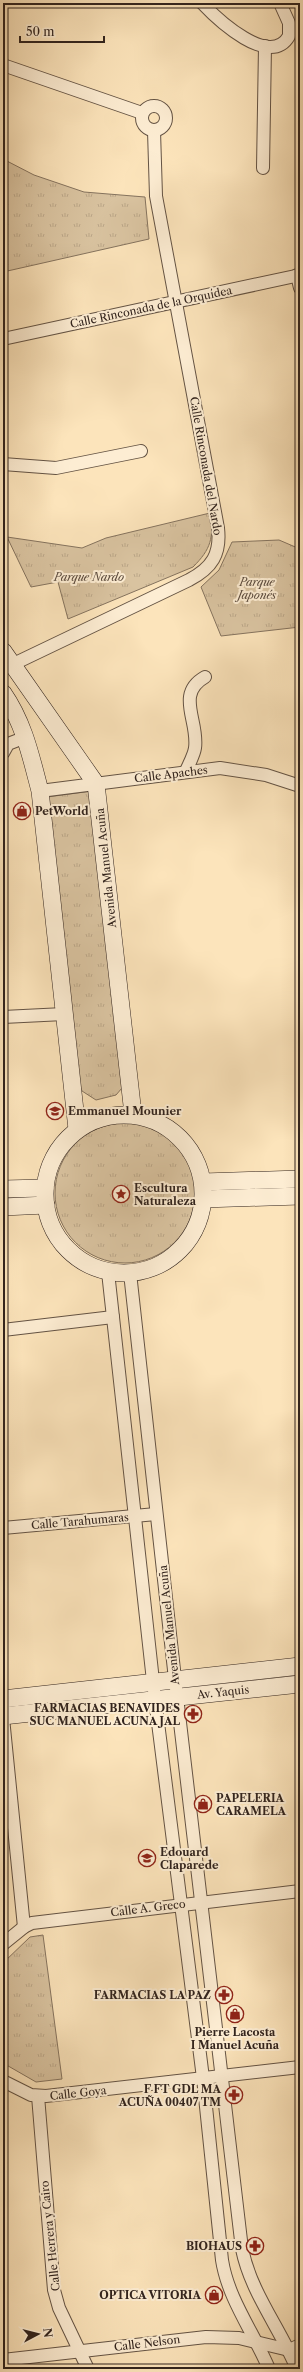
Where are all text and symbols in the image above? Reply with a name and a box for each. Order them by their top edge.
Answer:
scale bar [20,18,104,44]
text: 50 m [26,24,55,39]
street label: Calle Rinconada de la Orquídea [69,283,234,331]
street label: Calle Rinconada del Nardo [187,396,225,537]
park label: Parque Nardo [53,570,124,584]
park label: Parque Japonés [235,575,276,602]
street label: Calle Apaches [134,763,209,785]
shop icon: PetWorld [12,801,32,821]
place label: PetWorld [35,804,89,818]
street label: Avenida Manuel Acuña [93,807,119,930]
school or university icon: Emmanuel Mounier [45,1101,65,1121]
place label: Emmanuel Mounier [68,1104,182,1118]
place label: Escultura Naturaleza [134,1181,197,1208]
place icon: Escultura Naturaleza [111,1184,131,1204]
street label: Calle Tarahumaras [31,1510,130,1532]
street label: Avenida Manuel Acuña [156,1564,182,1687]
street label: Av. Yaquis [195,1682,250,1702]
place label: FARMACIAS BENAVIDES SUC MANUEL ACUNA JAL [29,1701,180,1728]
pharmacy icon: FARMACIAS BENAVIDES SUC MANUEL ACUNA JAL [183,1704,203,1724]
place label: PAPELERIA CARAMELA [216,1791,287,1818]
shop icon: PAPELERIA CARAMELA [193,1794,213,1814]
place label: Edouard Claparede [160,1845,219,1872]
school or university icon: Edouard Claparede [137,1848,157,1868]
street label: Calle A. Greco [110,1896,187,1920]
pharmacy icon: FARMACIAS LA PAZ [214,1985,234,2005]
place label: FARMACIAS LA PAZ [94,1988,211,2002]
shop icon: Pierre Lacosta I Manuel Acuña [225,2004,245,2024]
place label: Pierre Lacosta I Manuel Acuña [191,2025,280,2052]
place label: F FT GDL MA ACUÑA 00407 TM [118,2082,221,2109]
street label: Calle Goya [49,2083,107,2103]
pharmacy icon: F FT GDL MA ACUÑA 00407 TM [224,2085,244,2105]
street label: Calle Herrera y Cairo [37,2180,63,2292]
pharmacy icon: BIOHAUS [245,2236,265,2256]
place label: BIOHAUS [186,2239,242,2253]
shop icon: OPTICA VITORIA [204,2285,224,2305]
place label: OPTICA VITORIA [99,2288,201,2302]
north arrow [18,2314,58,2354]
text: N [40,2327,56,2339]
street label: Calle Nelson [113,2332,181,2354]

